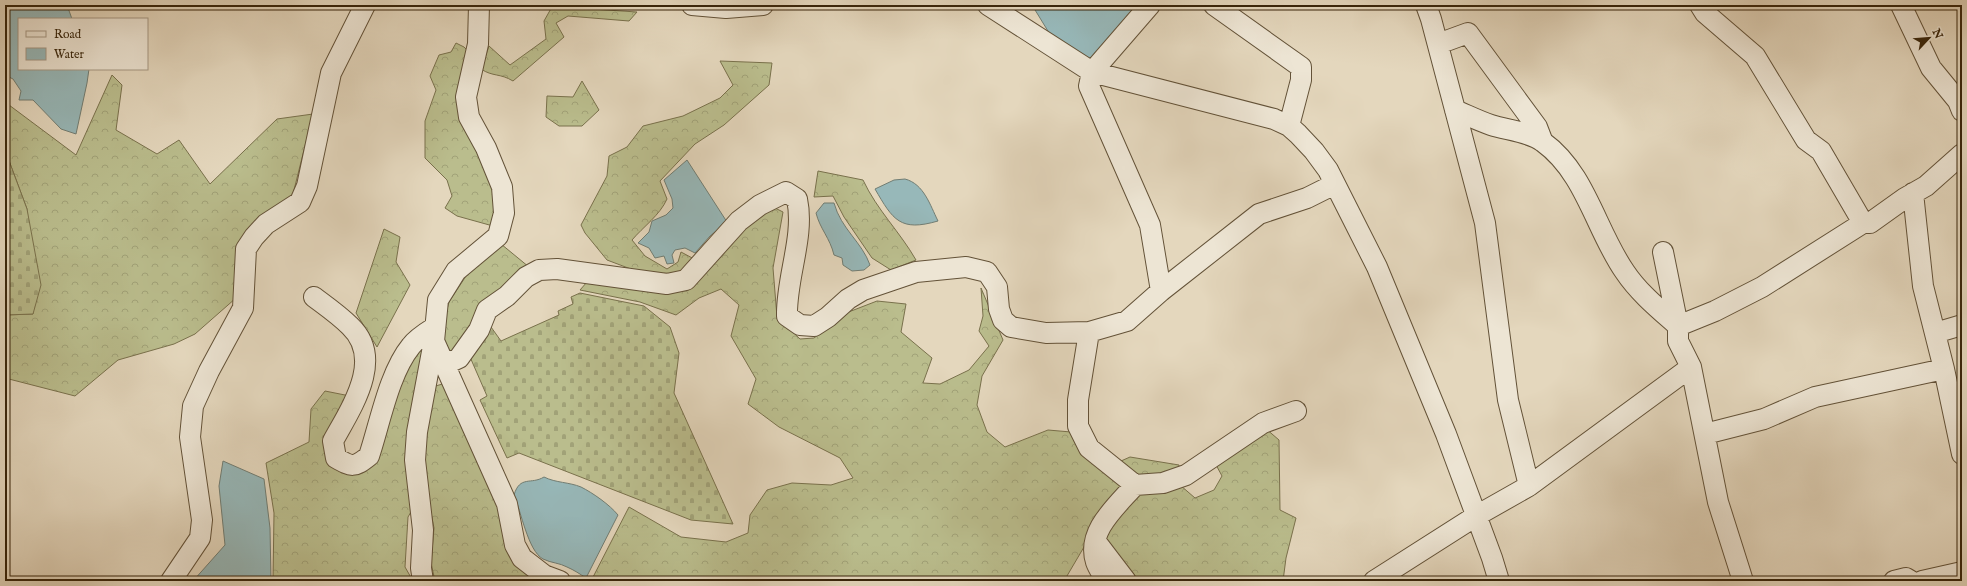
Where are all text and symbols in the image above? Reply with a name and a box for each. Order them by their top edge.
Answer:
legend [18,18,148,70]
north arrow [1909,18,1949,58]
text: N [1928,26,1946,42]
text: Road [54,27,82,42]
text: Water [54,47,85,62]

